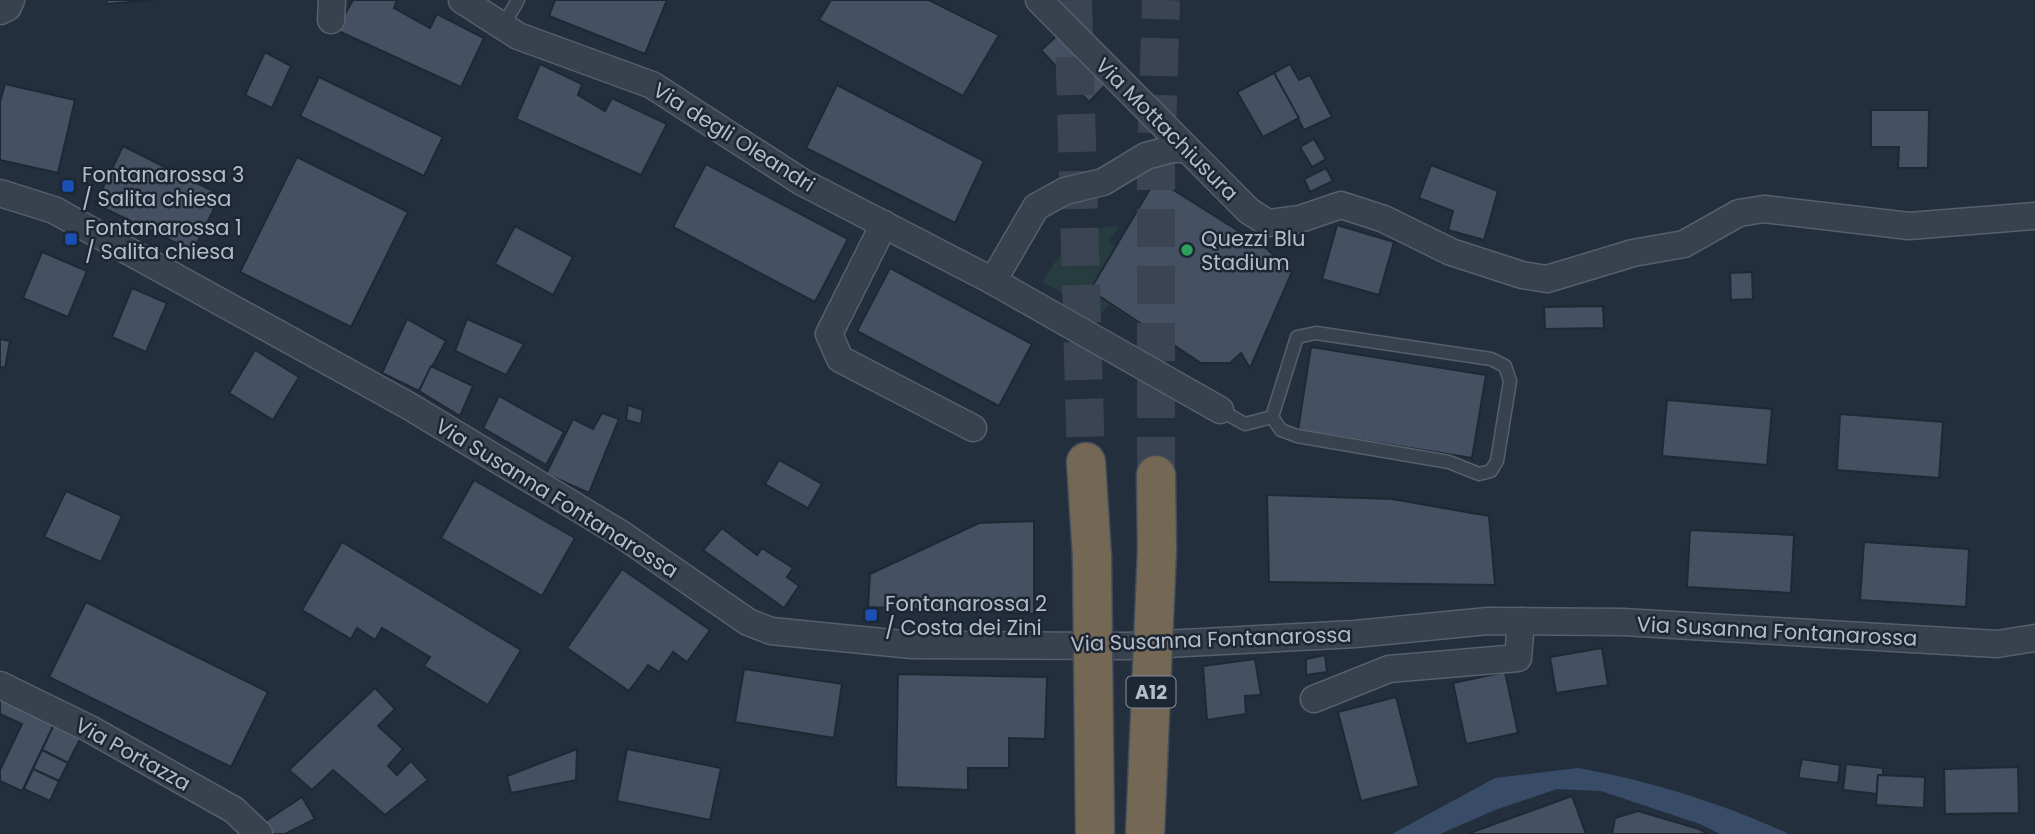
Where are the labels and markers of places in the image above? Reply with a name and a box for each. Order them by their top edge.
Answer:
place label: Fontanarossa 3 / Salita chiesa [82,160,244,213]
marker: Fontanarossa 3 / Salita chiesa [60,178,76,194]
place label: Fontanarossa 1 / Salita chiesa [85,213,242,266]
place label: Quezzi Blu Stadium [1201,224,1305,277]
marker: Fontanarossa 1 / Salita chiesa [63,231,79,247]
marker: Quezzi Blu Stadium [1179,242,1195,258]
place label: Fontanarossa 2 / Costa dei Zini [885,589,1047,642]
marker: Fontanarossa 2 / Costa dei Zini [863,607,879,623]

